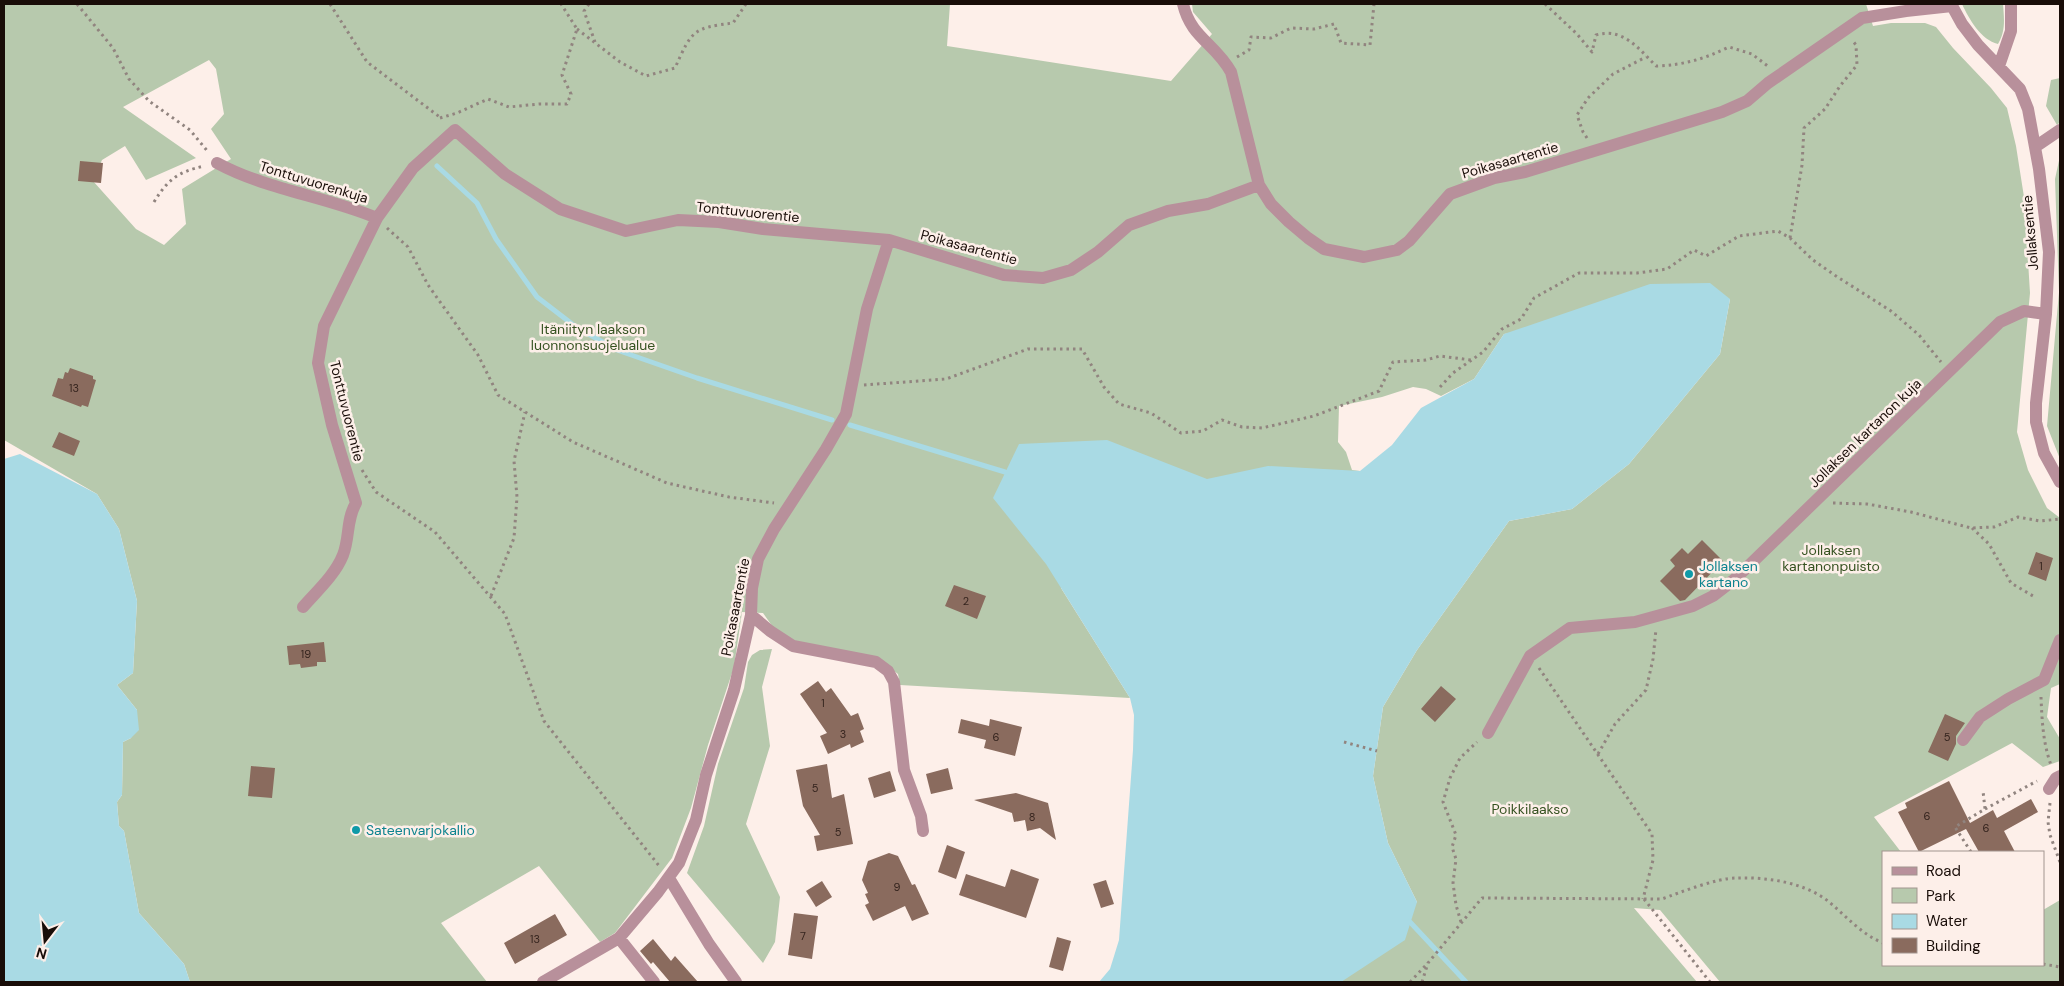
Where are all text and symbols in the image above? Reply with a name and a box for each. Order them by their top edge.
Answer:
street label: Poikasaartentie [1460,138,1560,182]
street label: Tonttuvuorenkuja [258,157,370,207]
street label: Jollaksentie [2018,194,2042,271]
street label: Tonttuvuorentie [696,198,800,226]
street label: Poikasaartentie [919,225,1019,269]
park label: Itäniityn laakson luonnonsuojelualue [531,320,655,354]
street label: Tonttuvuorentie [326,359,368,463]
street label: Jollaksen kartanon kuja [1805,375,1925,491]
house number: 13 [69,381,79,395]
park label: Jollaksen kartanonpuisto [1782,541,1880,575]
street label: Poikasaartentie [717,556,753,658]
place label: Jollaksen kartano [1699,557,1758,591]
house number: 1 [2039,559,2043,573]
marker: Jollaksen kartano [1683,568,1695,580]
house number: 2 [963,594,969,608]
house number: 19 [301,647,311,661]
house number: 1 [821,696,825,710]
house number: 3 [840,727,846,741]
house number: 6 [993,730,1000,744]
house number: 5 [1944,730,1951,744]
house number: 5 [812,781,819,795]
park label: Poikkilaakso [1491,800,1569,818]
house number: 6 [1924,809,1931,823]
house number: 8 [1029,810,1035,824]
place label: Sateenvarjokallio [366,821,475,839]
house number: 6 [1983,821,1990,835]
marker: Sateenvarjokallio [350,824,362,836]
house number: 5 [835,825,842,839]
legend [1882,851,2044,966]
text: Road [1926,861,1961,881]
house number: 9 [894,880,901,894]
text: Park [1926,886,1956,906]
text: Water [1926,911,1968,931]
north arrow [20,916,70,966]
house number: 7 [800,929,806,943]
house number: 13 [530,932,540,946]
text: Building [1926,936,1981,956]
text: N [34,943,49,964]

